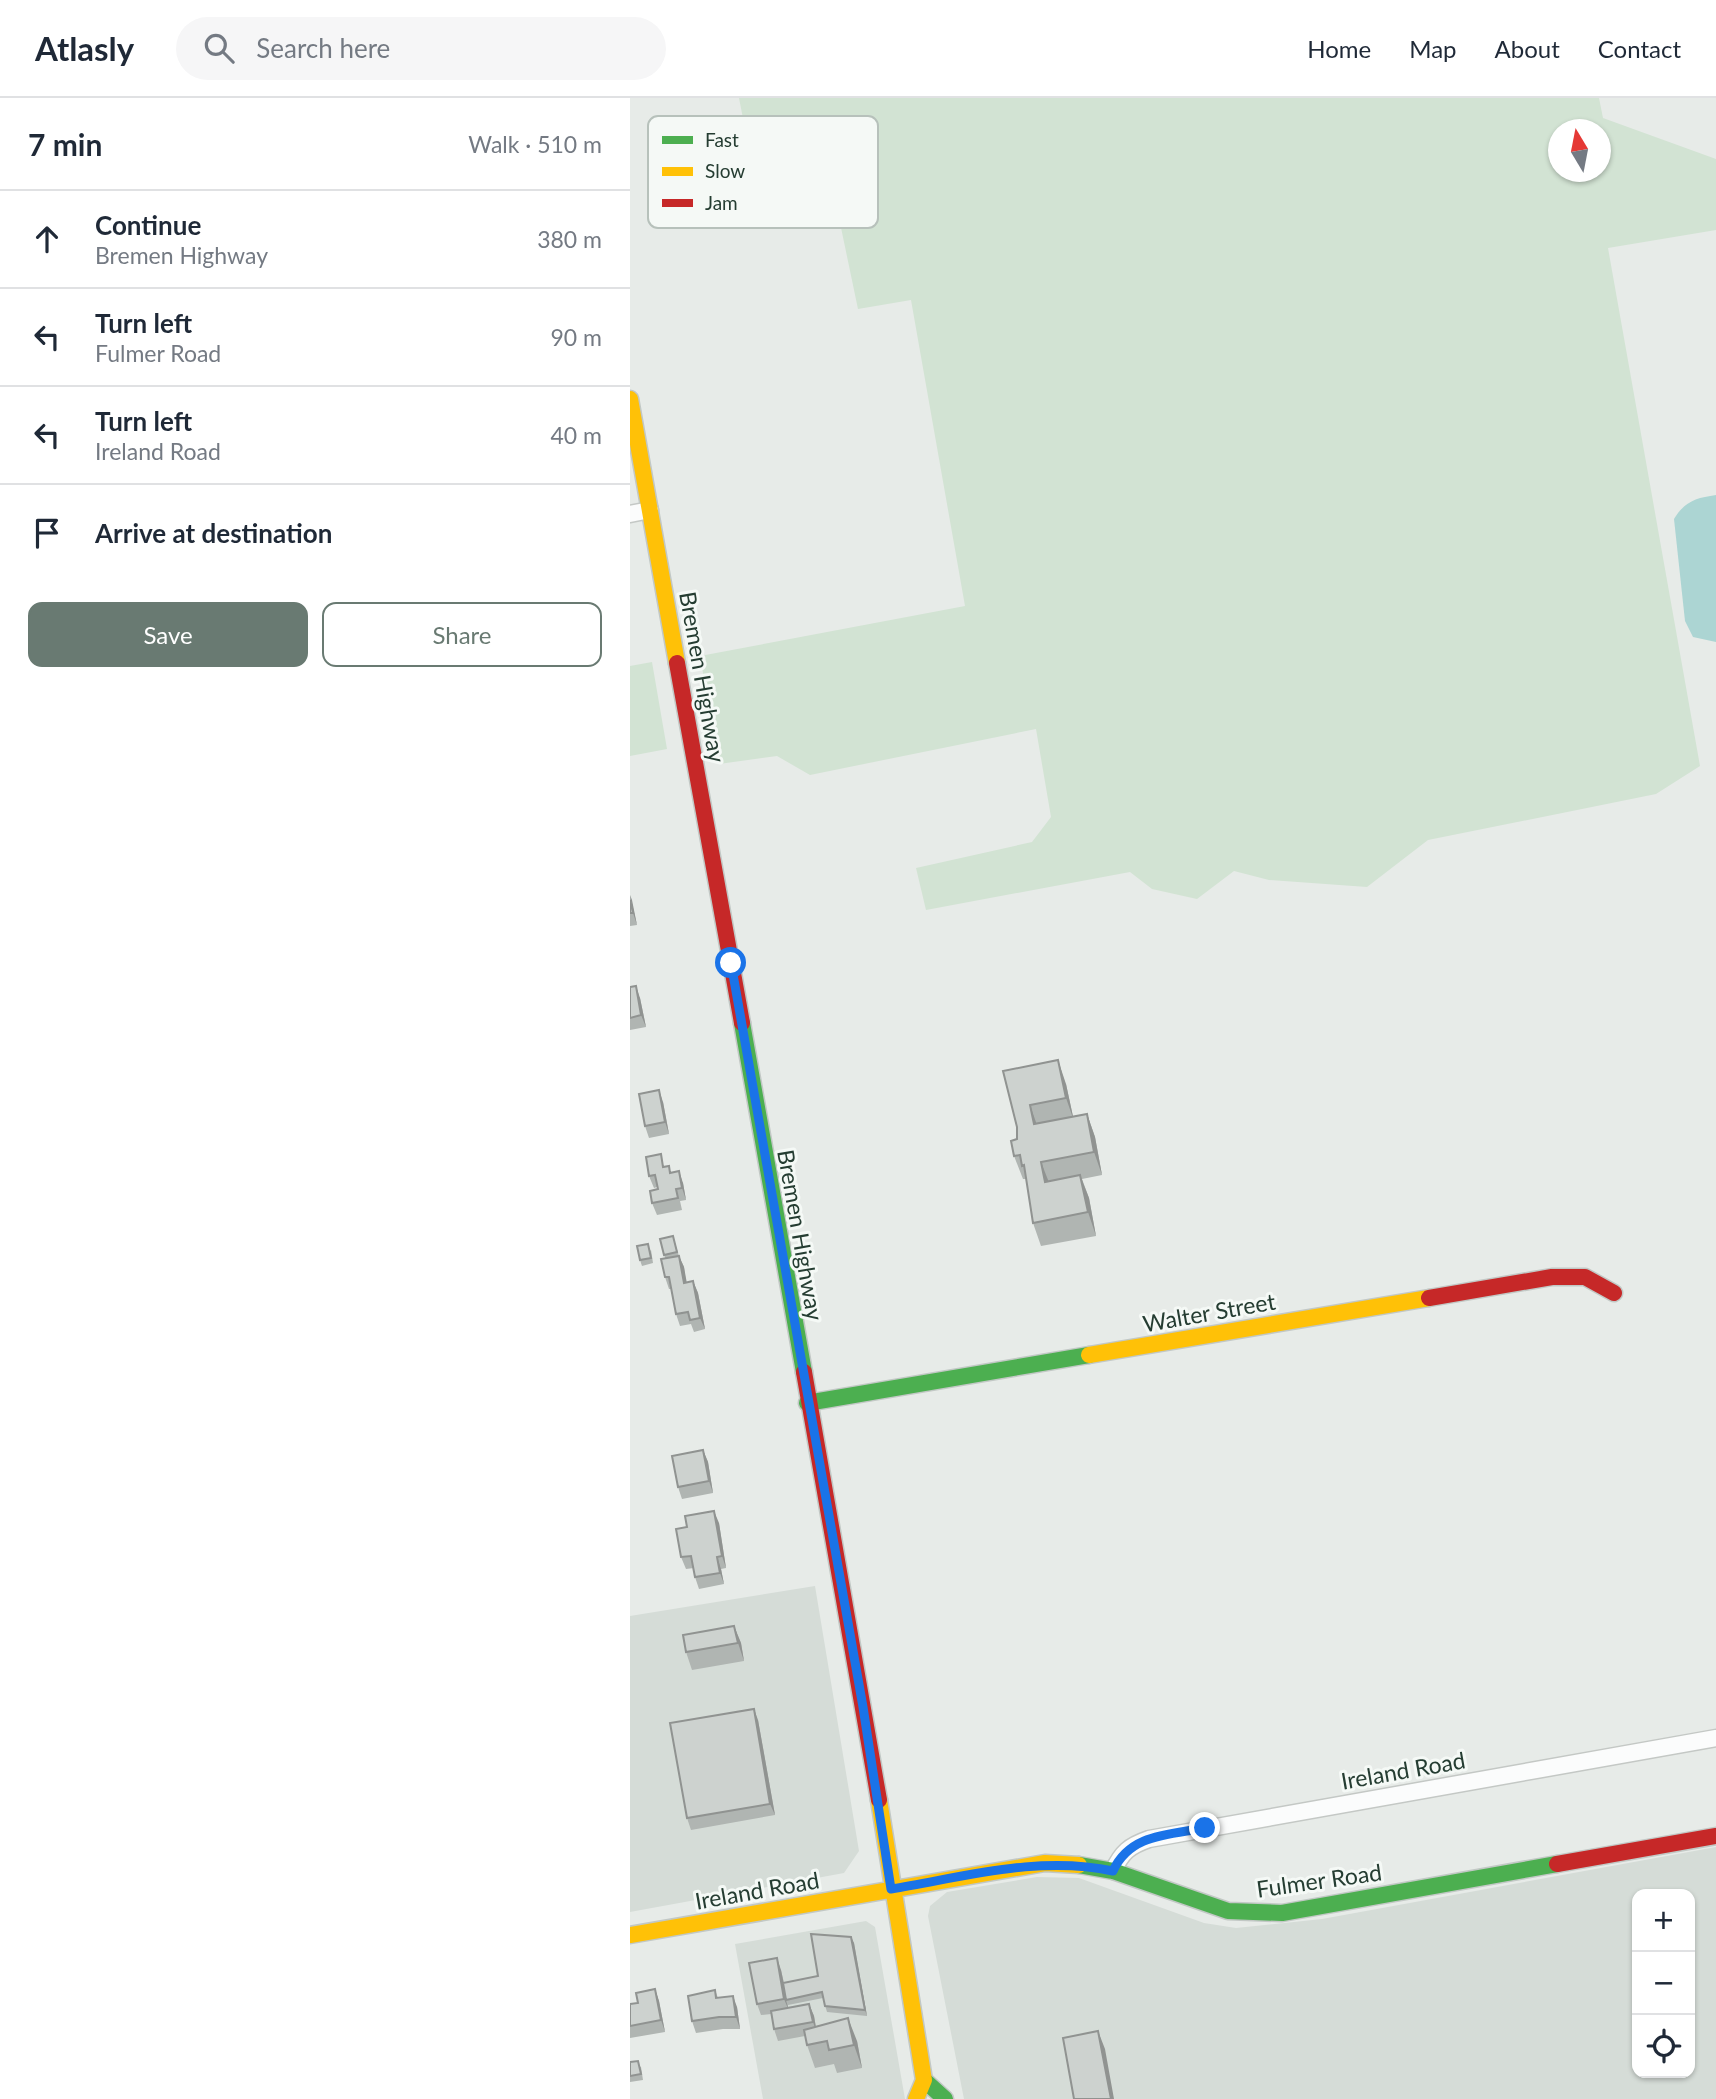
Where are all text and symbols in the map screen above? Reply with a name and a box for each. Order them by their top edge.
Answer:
search box [176,17,666,80]
text: Atlasly [35,28,134,68]
icon: search [200,29,238,67]
text: Search here [256,32,390,64]
text: Home [1307,34,1371,63]
text: Map [1409,34,1457,63]
text: About [1495,34,1560,63]
text: Contact [1598,34,1681,63]
legend [648,116,878,228]
north arrow [1548,119,1611,182]
text: 7 min [28,126,102,162]
text: Fast [705,128,739,151]
text: Walk · 510 m [468,130,602,158]
text: Slow [705,159,745,182]
text: Jam [705,191,738,214]
text: Continue [95,209,201,241]
icon: ahead [28,220,66,258]
text: 380 m [537,225,602,253]
text: Bremen Highway [95,241,268,269]
text: Turn left [95,307,192,339]
icon: left [28,318,66,356]
text: 90 m [551,323,602,351]
text: Fulmer Road [95,339,221,367]
text: Turn left [95,405,192,437]
icon: left [28,416,66,454]
text: 40 m [551,421,602,449]
text: Ireland Road [95,437,221,465]
icon: arrive [28,514,66,552]
text: Arrive at destination [95,517,332,549]
street label: Bremen Highway [674,589,732,765]
button: Save [28,602,308,667]
button: Share [322,602,602,667]
route start [715,947,746,978]
street label: Bremen Highway [772,1147,830,1323]
street label: Walter Street [1141,1286,1278,1337]
street label: Ireland Road [1339,1745,1467,1795]
route end [1189,1812,1220,1843]
street label: Fulmer Road [1255,1857,1383,1903]
street label: Ireland Road [693,1865,821,1915]
map controls [1632,1889,1695,2078]
button: + [1632,1889,1695,1952]
button: − [1632,1952,1695,2015]
button: locate [1632,2015,1695,2078]

